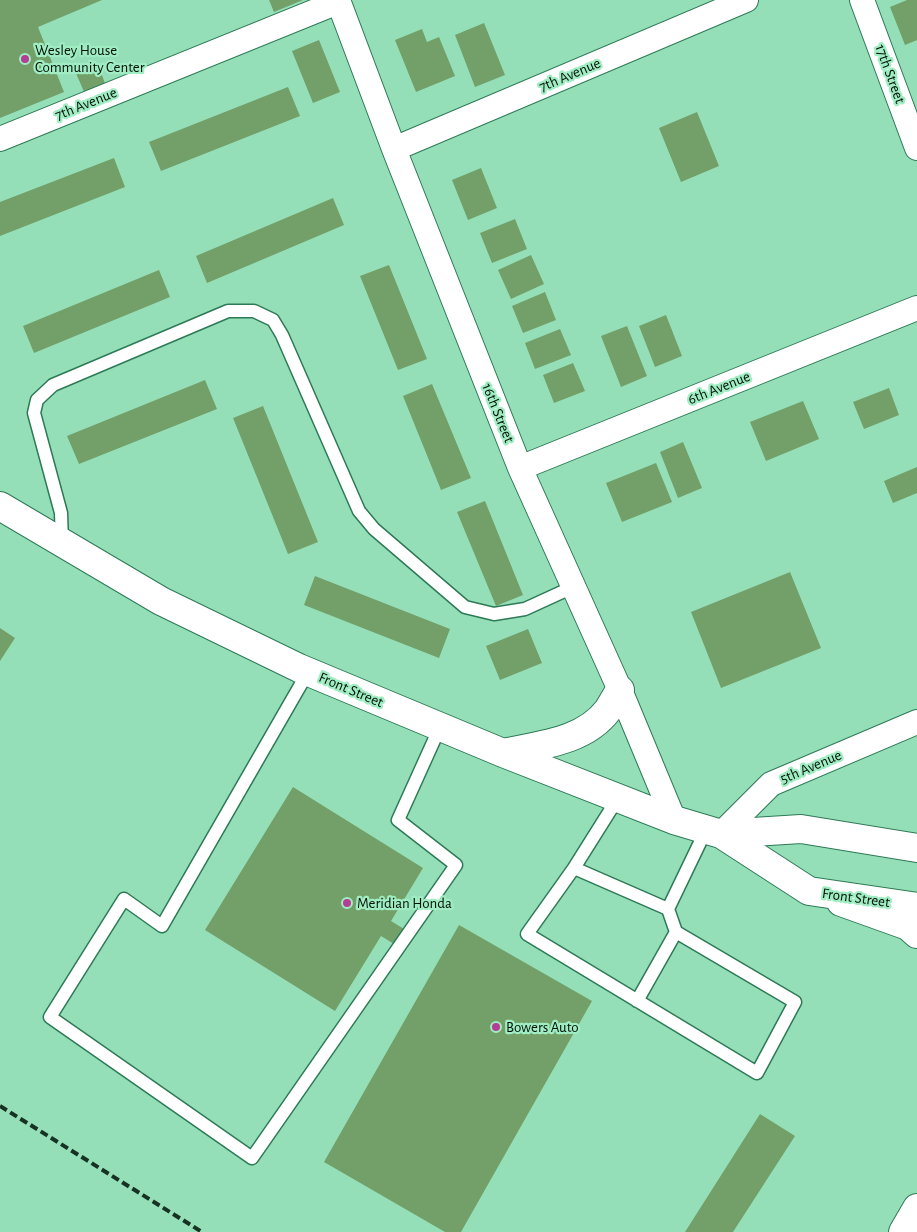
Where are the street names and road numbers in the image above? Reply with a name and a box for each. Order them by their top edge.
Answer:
street label: 17th Street [871,42,909,106]
street label: 7th Avenue [537,54,603,96]
street label: 7th Avenue [52,83,120,125]
street label: 6th Avenue [685,367,753,409]
street label: 16th Street [478,381,518,445]
street label: Front Street [316,668,386,712]
street label: 5th Avenue [778,746,844,788]
street label: Front Street [821,884,891,912]

